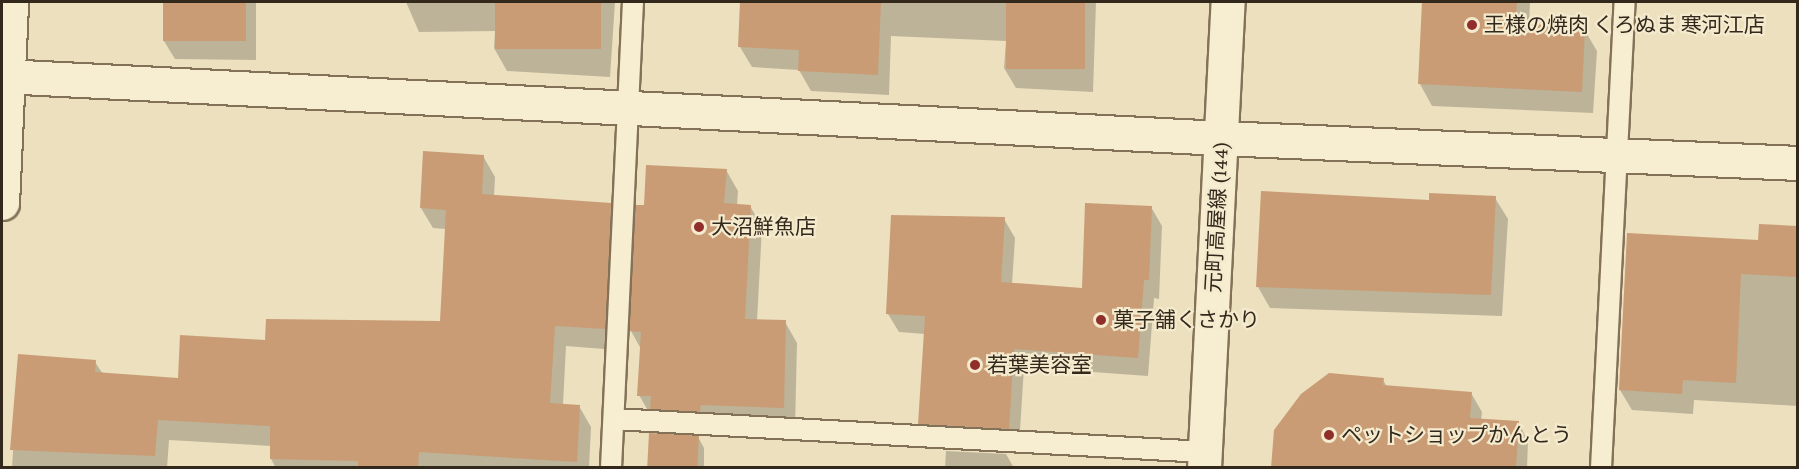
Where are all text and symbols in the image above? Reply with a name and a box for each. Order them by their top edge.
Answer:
place label: 王様の焼肉 くろぬま 寒河江店 [1484,12,1765,38]
marker: 王様の焼肉 くろぬま 寒河江店 [1465,18,1479,32]
street label: 元町高屋線 (144) [1200,140,1234,294]
place label: 大沼鮮魚店 [711,214,816,240]
marker: 大沼鮮魚店 [692,220,706,234]
place label: 菓子舗くさかり [1113,307,1260,333]
marker: 菓子舗くさかり [1094,313,1108,327]
place label: 若葉美容室 [987,352,1092,378]
marker: 若葉美容室 [968,358,982,372]
place label: ペットショップかんとう [1341,422,1572,448]
marker: ペットショップかんとう [1322,428,1336,442]

